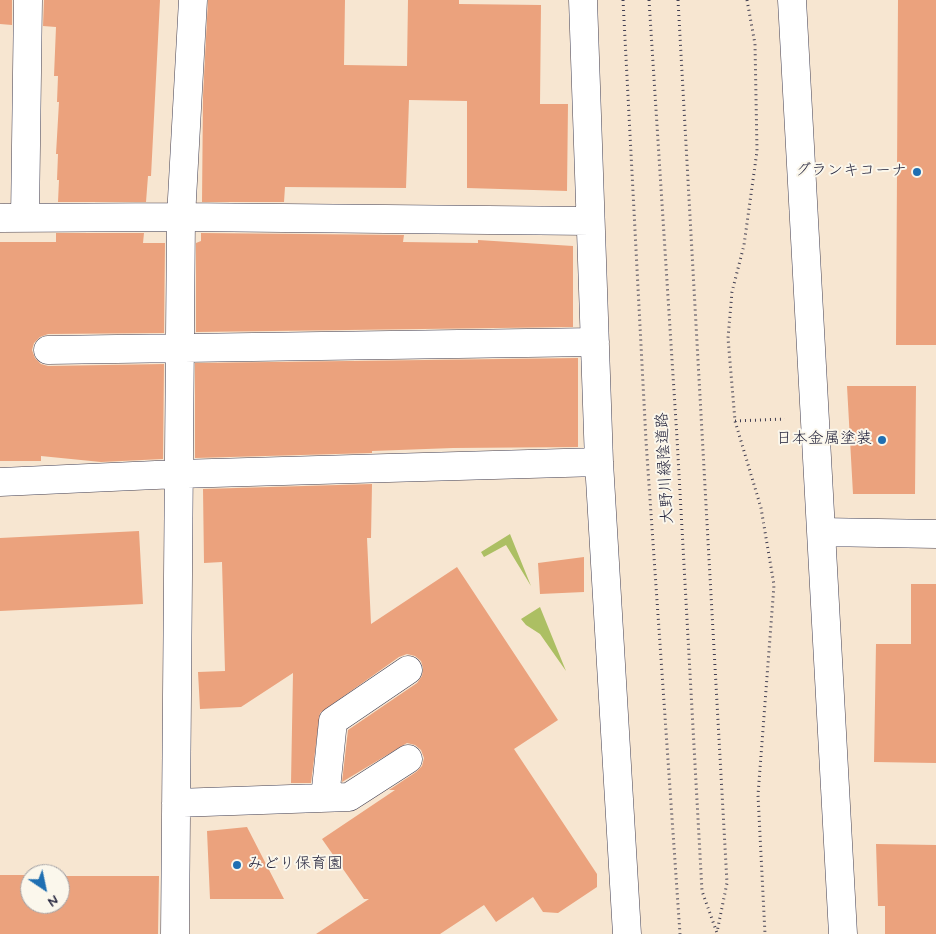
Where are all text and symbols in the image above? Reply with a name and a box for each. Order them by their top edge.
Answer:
place label: グランキコーナ [795,162,907,182]
marker: グランキコーナ [911,166,923,178]
street label: 大野川緑陰道路 [653,412,679,524]
place label: 日本金属塗装 [776,430,872,450]
marker: 日本金属塗装 [876,434,888,446]
place label: みどり保育園 [247,855,343,875]
marker: みどり保育園 [231,859,243,871]
north arrow [20,864,70,914]
text: N [44,891,62,911]

